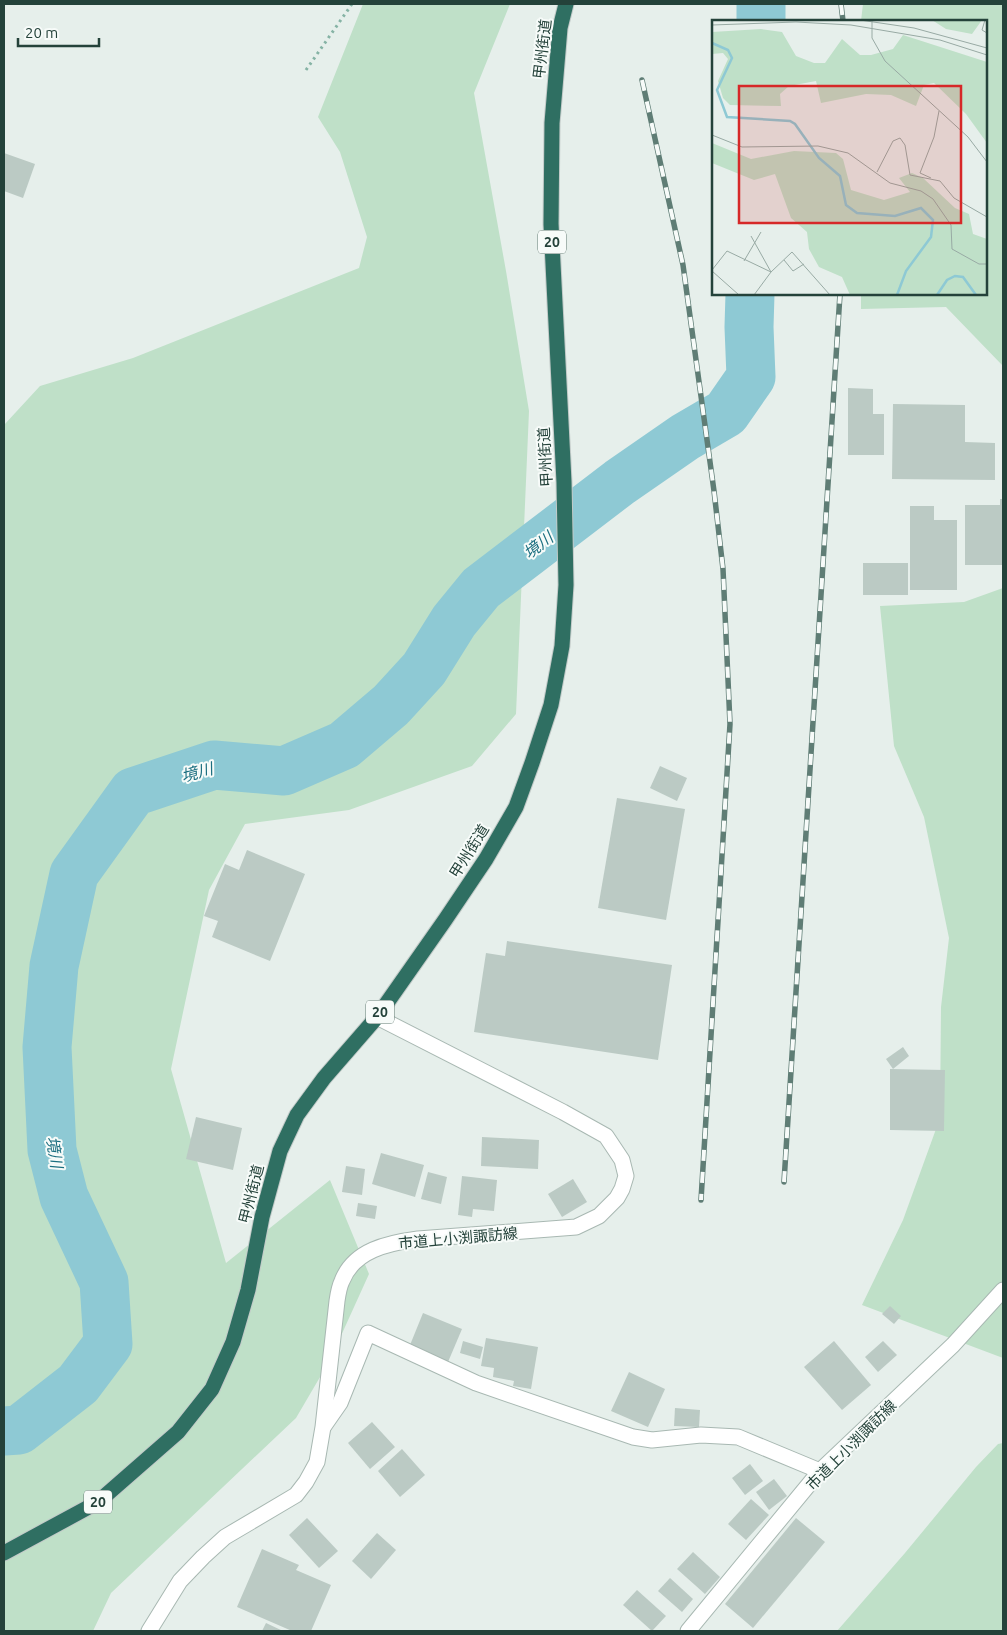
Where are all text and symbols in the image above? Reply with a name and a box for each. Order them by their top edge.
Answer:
scale bar [18,15,99,47]
street label: 甲州街道 [530,18,554,80]
inset map [712,20,987,295]
text: 20 m [25,24,58,41]
road number: 20 [538,230,566,253]
street label: 甲州街道 [535,427,555,487]
water label: 境川 [520,527,558,562]
water label: 境川 [179,759,217,785]
street label: 甲州街道 [446,821,492,881]
road number: 20 [366,1000,394,1024]
water label: 境川 [44,1135,67,1171]
street label: 甲州街道 [235,1163,267,1225]
street label: 市道上小渕諏訪線 [397,1224,519,1252]
street label: 市道上小渕諏訪線 [803,1397,899,1493]
road number: 20 [84,1490,112,1514]

